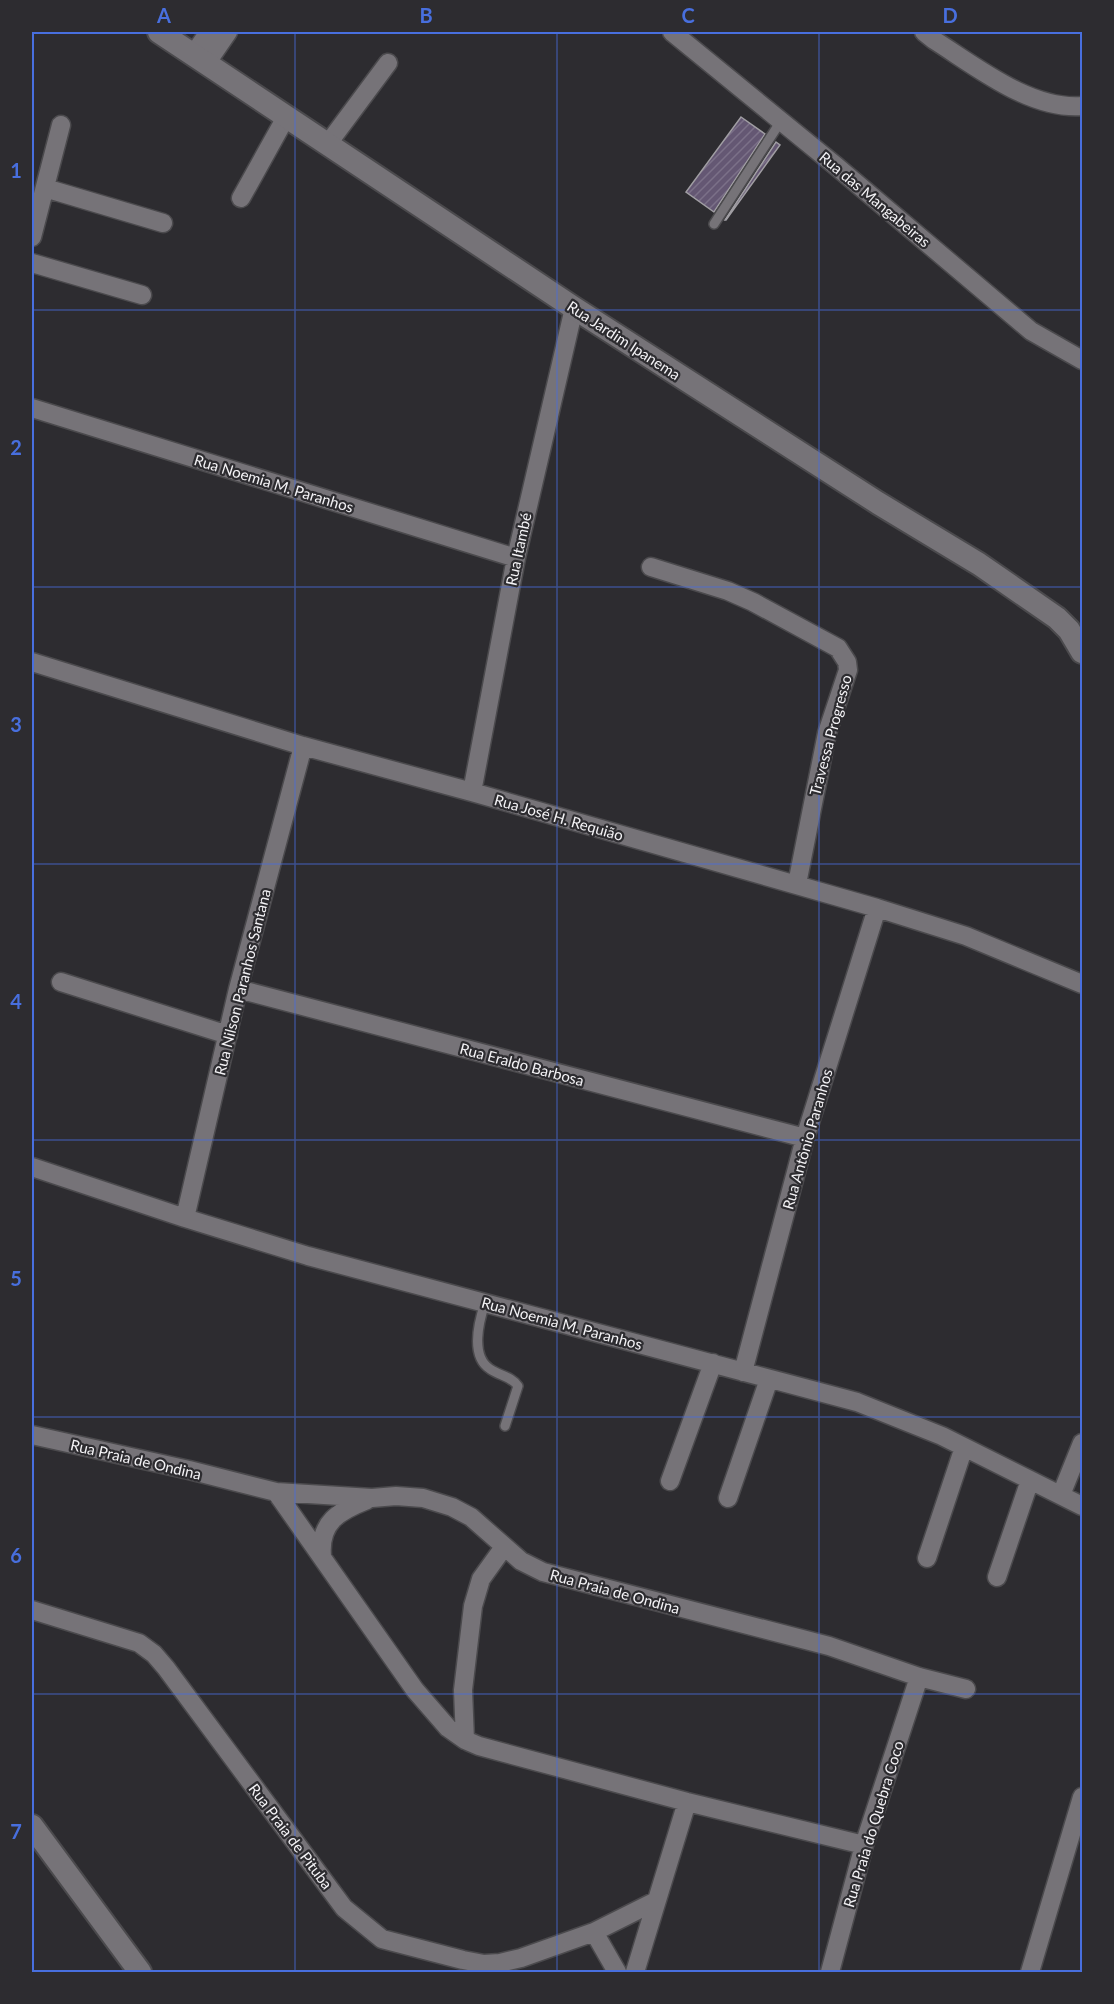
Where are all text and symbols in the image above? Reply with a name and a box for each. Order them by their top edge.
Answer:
text: A [156,3,171,27]
text: B [419,3,433,27]
text: C [681,3,695,27]
text: D [942,3,958,27]
street label: Rua das Mangabeiras [816,147,934,251]
text: 1 [10,158,22,182]
street label: Rua Jardim Ipanema [564,297,684,383]
text: 2 [10,435,22,459]
street label: Rua Noemia M. Paranhos [192,450,356,516]
street label: Rua Itambé [501,511,535,587]
street label: Travessa Progresso [805,673,855,797]
text: 3 [10,712,22,736]
street label: Rua José H. Requião [493,790,625,844]
street label: Rua Nilson Paranhos Santana [210,887,274,1077]
text: 4 [10,989,22,1013]
street label: Rua Eraldo Barbosa [458,1039,586,1089]
street label: Rua Antônio Paranhos [778,1067,836,1211]
text: 5 [10,1266,22,1290]
street label: Rua Noemia M. Paranhos [480,1293,644,1353]
street label: Rua Praia de Ondina [69,1435,203,1483]
text: 6 [10,1543,22,1567]
street label: Rua Praia de Ondina [548,1565,682,1617]
street label: Rua Praia do Quebra Coco [839,1739,907,1909]
street label: Rua Praia de Pituba [245,1780,337,1892]
text: 7 [10,1819,22,1843]

